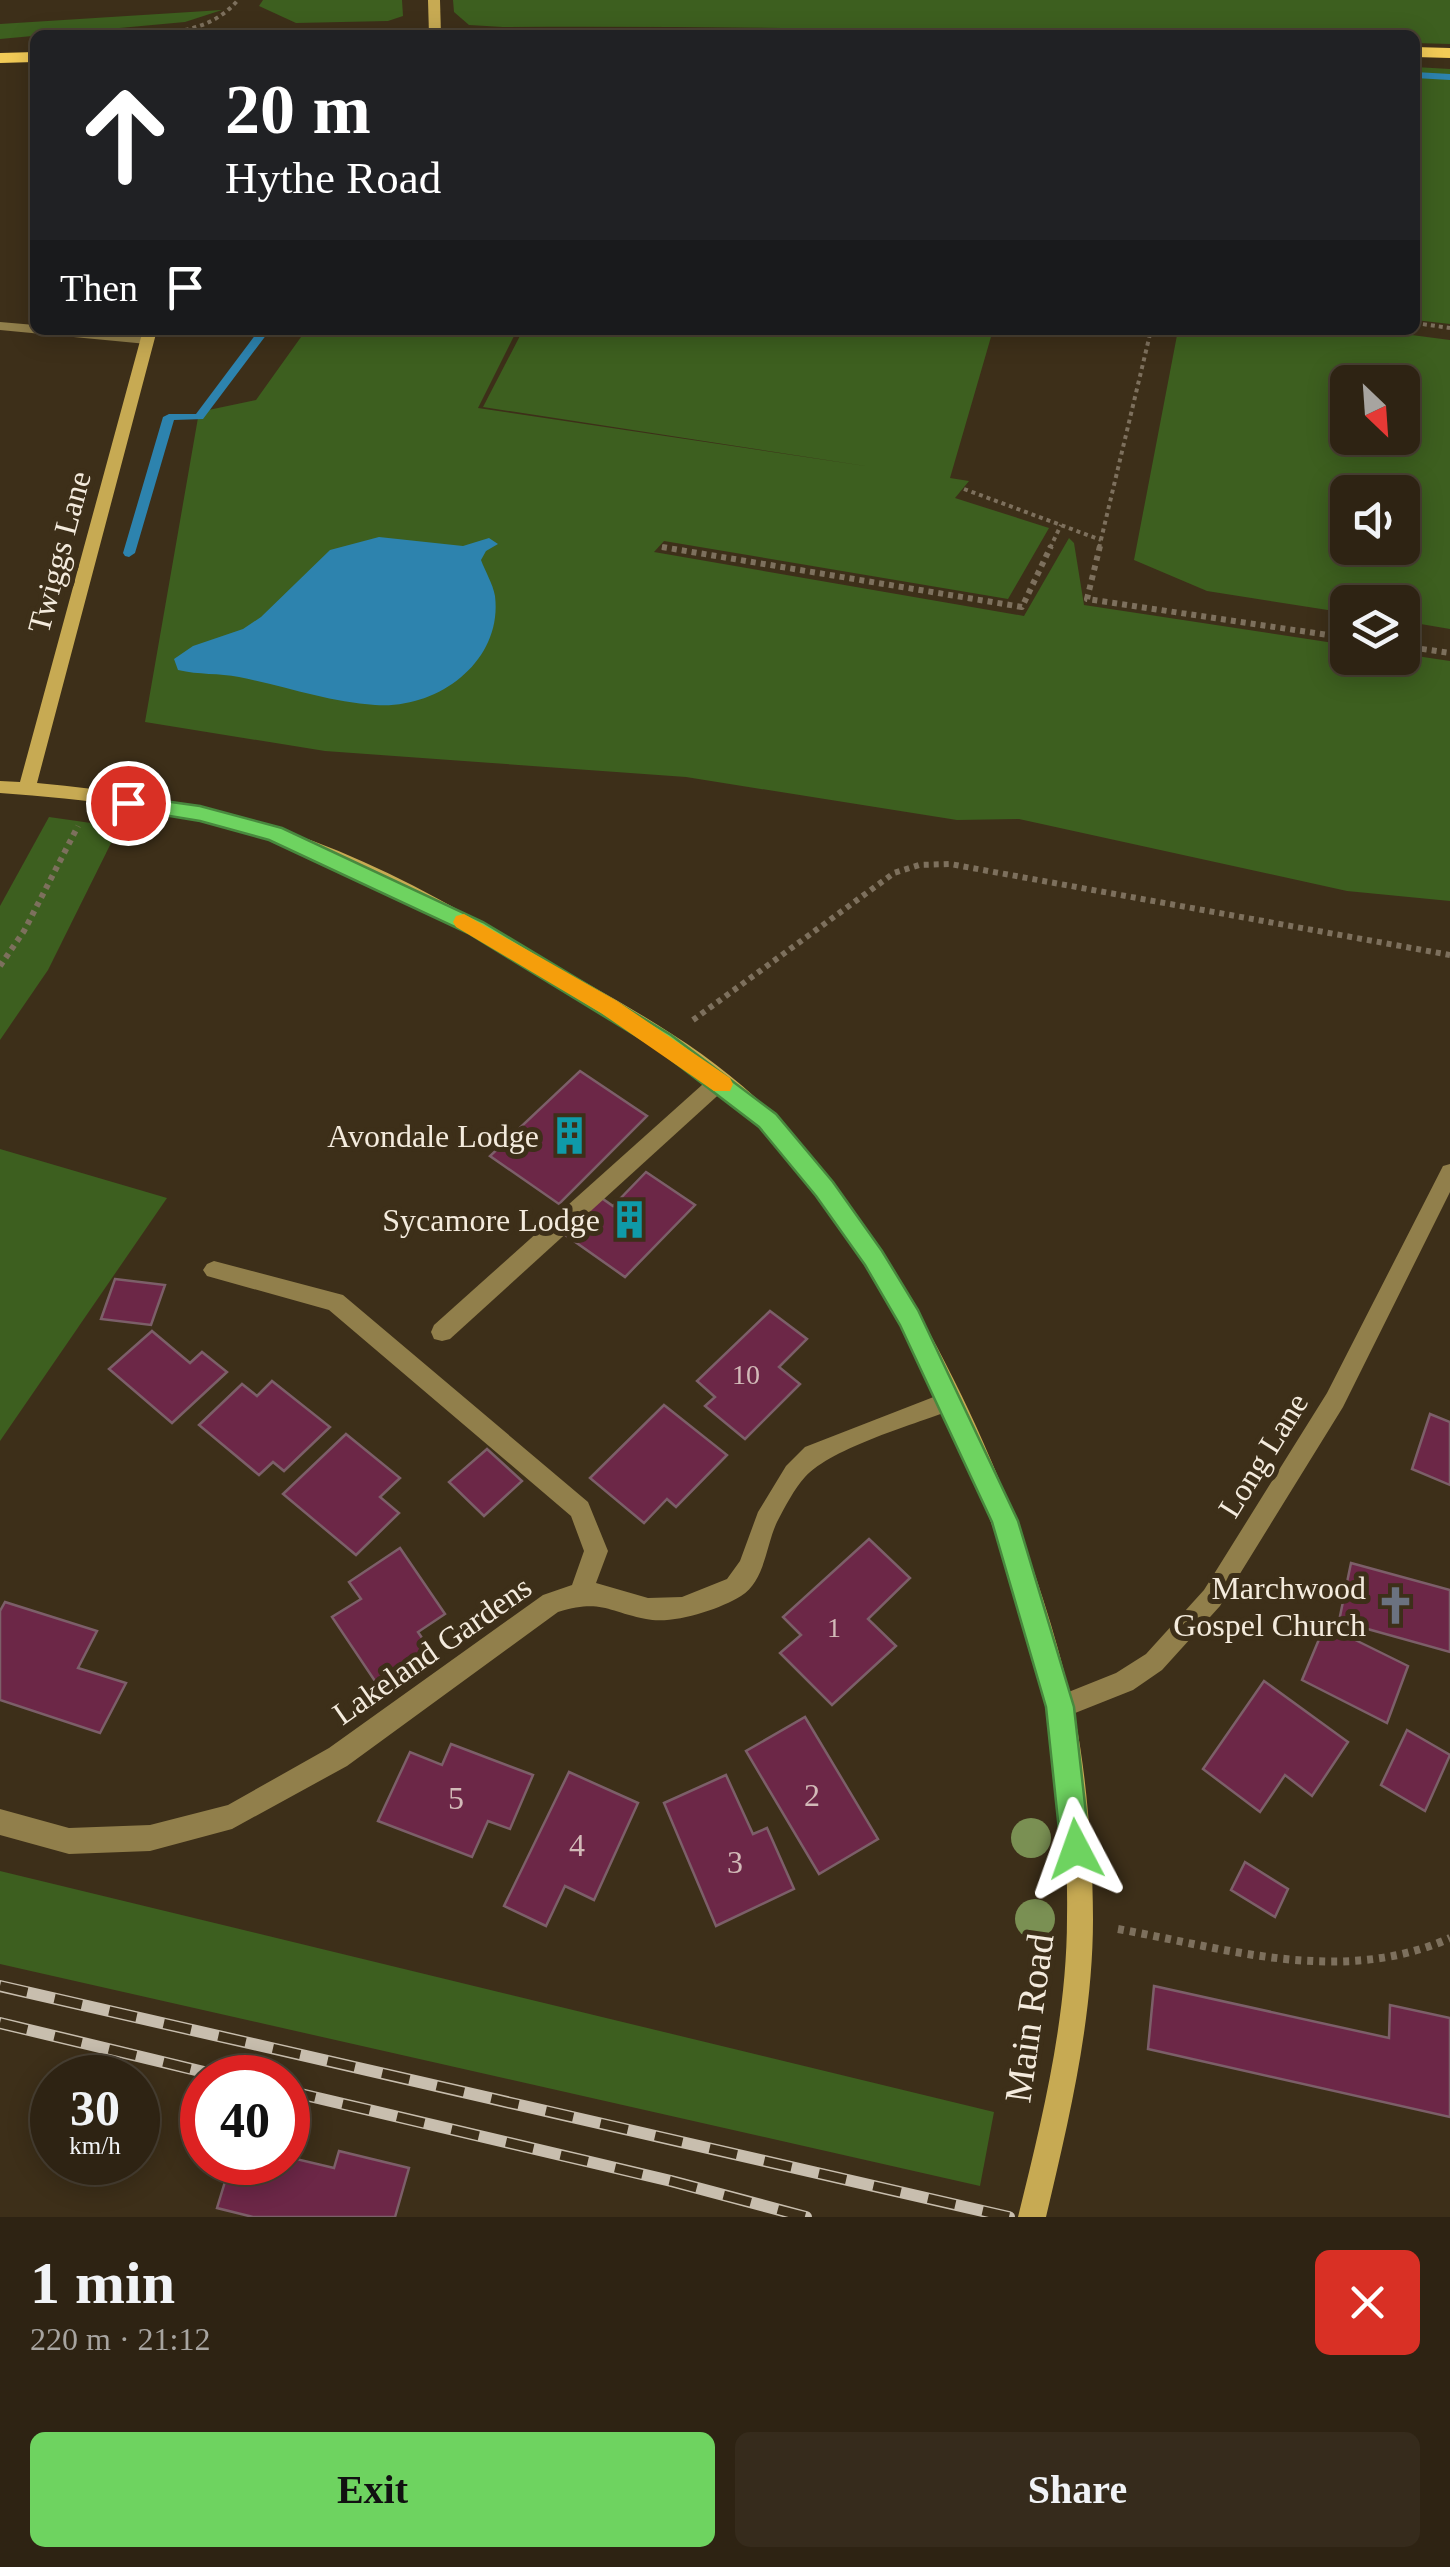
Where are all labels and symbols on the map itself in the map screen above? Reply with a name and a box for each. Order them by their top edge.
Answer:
north arrow [1330,365,1420,455]
street label: Twiggs Lane [20,467,98,637]
pin [86,761,171,846]
building icon: Avondale Lodge [548,1115,590,1157]
place label: Avondale Lodge [327,1118,539,1154]
building icon: Sycamore Lodge [609,1199,651,1241]
place label: Sycamore Lodge [382,1202,600,1238]
house number: 10 [732,1359,760,1390]
street label: Long Lane [1211,1386,1315,1524]
street label: Lakeland Gardens [326,1568,538,1732]
place label: Marchwood Gospel Church [1173,1570,1366,1643]
church icon: Marchwood Gospel Church [1375,1585,1417,1627]
house number: 1 [827,1612,841,1643]
house number: 2 [804,1777,820,1813]
house number: 5 [448,1780,464,1816]
position arrow [1024,1797,1128,1901]
house number: 4 [569,1827,585,1863]
house number: 3 [727,1844,743,1880]
street label: Main Road [996,1931,1062,2105]
speed limit sign: 40 [180,2055,310,2185]

